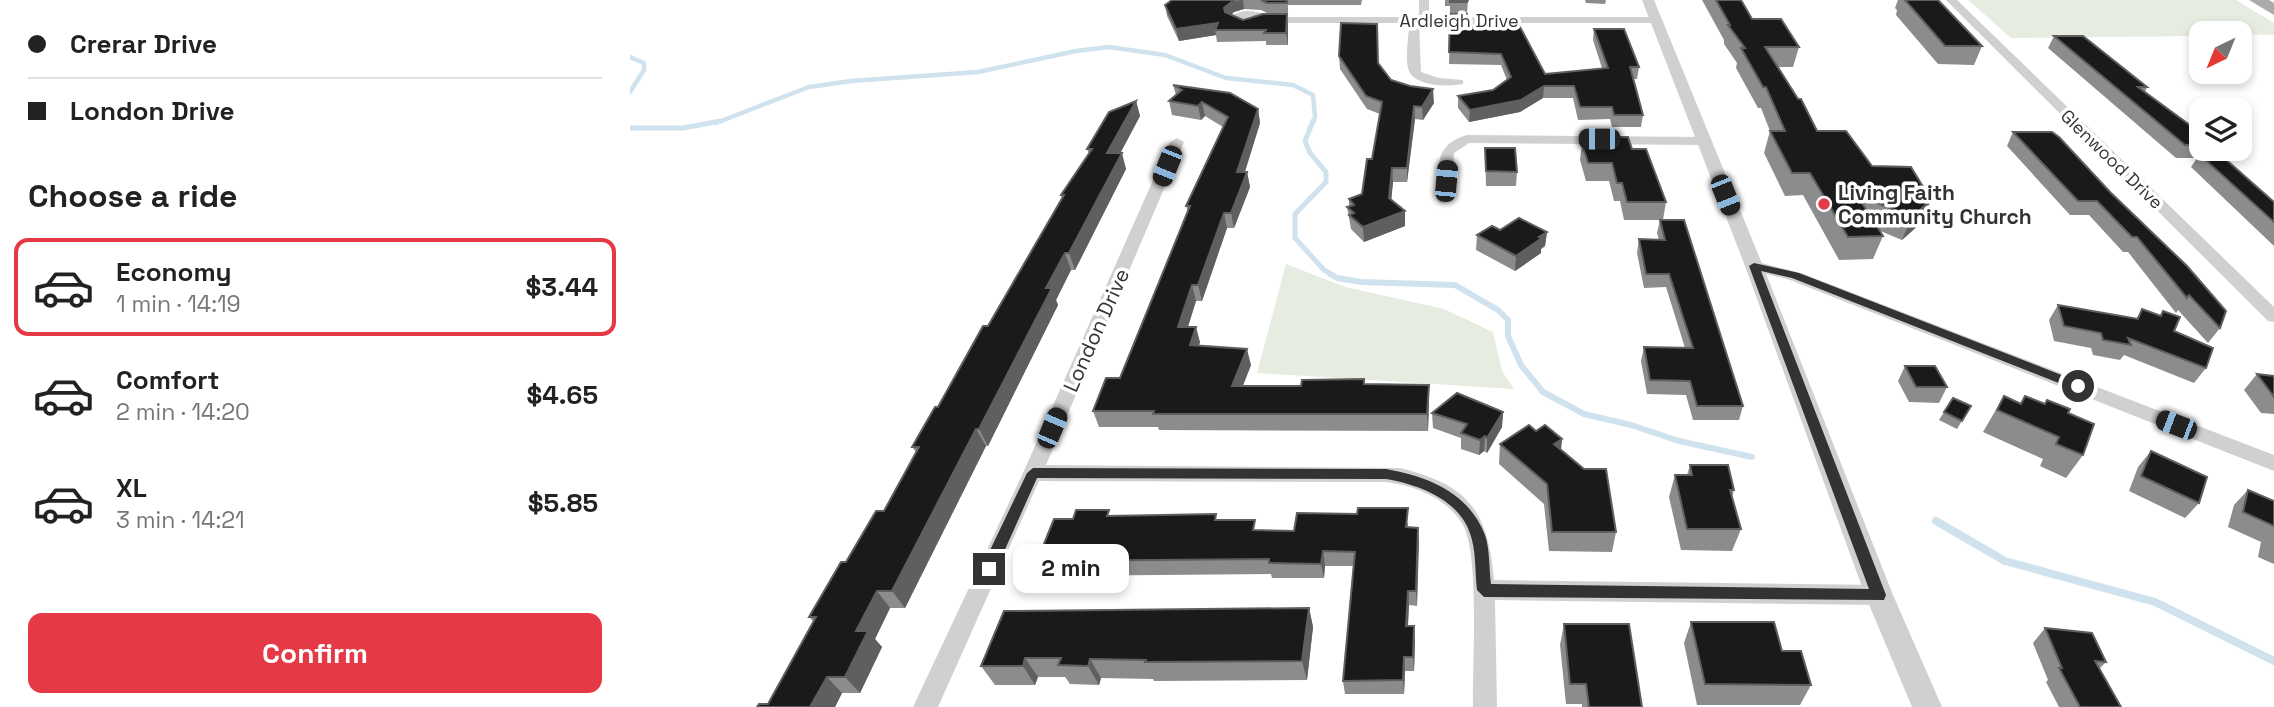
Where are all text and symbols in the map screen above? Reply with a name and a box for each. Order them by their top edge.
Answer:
street label: Ardleigh Drive [1399,9,1519,32]
north arrow [2189,21,2252,84]
map controls [2189,21,2252,161]
text: Crerar Drive [70,27,217,61]
text: London Drive [70,94,235,128]
button: layers [2189,98,2252,161]
street label: Glenwood Drive [2056,104,2168,214]
car [1579,129,1621,150]
car [1150,143,1185,189]
car [1434,159,1459,203]
car [1708,172,1743,218]
text: Choose a ride [28,176,238,216]
place label: Living Faith Community Church [1838,179,2032,230]
marker: Living Faith Community Church [1816,196,1832,212]
text: Economy [116,255,232,289]
icon: car [32,256,95,319]
street label: London Drive [1057,264,1135,396]
text: $3.44 [526,270,598,304]
text: 1 min · 14:19 [116,289,241,319]
text: Comfort [116,363,219,397]
icon: car [32,364,95,427]
route start [2062,370,2094,402]
text: $4.65 [527,378,598,412]
text: 2 min · 14:20 [116,397,250,427]
car [1035,405,1070,451]
car [2153,408,2200,442]
text: XL [116,471,147,505]
icon: car [32,472,95,535]
text: $5.85 [528,486,598,520]
text: 3 min · 14:21 [116,505,245,535]
callout: 2 min [1014,544,1129,594]
route end [973,553,1005,585]
text: 2 min [1041,553,1101,583]
button: Confirm [28,613,602,693]

